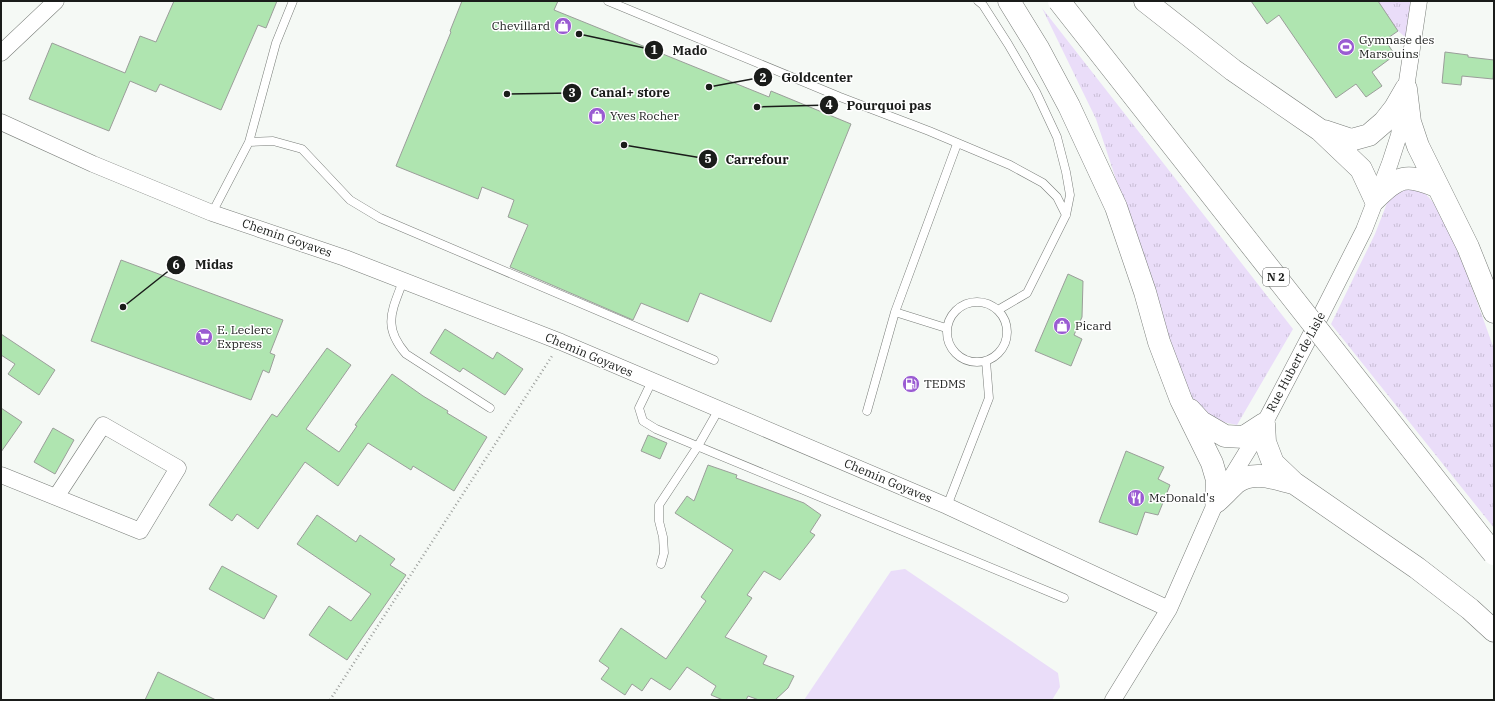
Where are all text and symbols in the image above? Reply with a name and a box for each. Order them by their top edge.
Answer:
shop icon: Chevillard [553,16,573,36]
place label: Chevillard [492,18,550,33]
place label: Gymnase des Marsouins [1359,32,1435,61]
callout: Mado [644,37,715,62]
sports icon: Gymnase des Marsouins [1336,37,1356,57]
text: 1 [650,42,658,57]
text: Mado [673,42,708,59]
callout: Goldcenter [753,65,861,90]
text: Goldcenter [781,69,853,86]
text: 2 [759,70,767,85]
callout: Canal+ store [562,80,678,105]
text: Canal+ store [590,84,670,101]
text: 3 [568,85,576,100]
callout: Pourquoi pas [819,93,939,118]
text: 4 [825,97,833,112]
text: Pourquoi pas [847,97,932,114]
shop icon: Yves Rocher [587,106,607,126]
place label: Yves Rocher [610,108,680,123]
callout: Carrefour [698,147,797,172]
text: 5 [704,151,712,166]
text: Carrefour [725,151,789,168]
street label: Chemin Goyaves [240,215,334,260]
callout: Midas [166,252,241,277]
text: Midas [195,256,234,273]
text: 6 [172,257,180,272]
road number: N 2 [1263,268,1289,286]
street label: Rue Hubert de Lisle [1263,309,1328,414]
shop icon: Picard [1052,316,1072,336]
place label: Picard [1075,318,1112,333]
place label: E. Leclerc Express [217,322,272,351]
supermarket icon: E. Leclerc Express [194,327,214,347]
street label: Chemin Goyaves [543,329,636,380]
fuel station icon: TEDMS [901,374,921,394]
place label: TEDMS [924,376,966,391]
street label: Chemin Goyaves [842,455,935,506]
restaurant icon: McDonald's [1126,488,1146,508]
place label: McDonald's [1149,490,1215,505]

